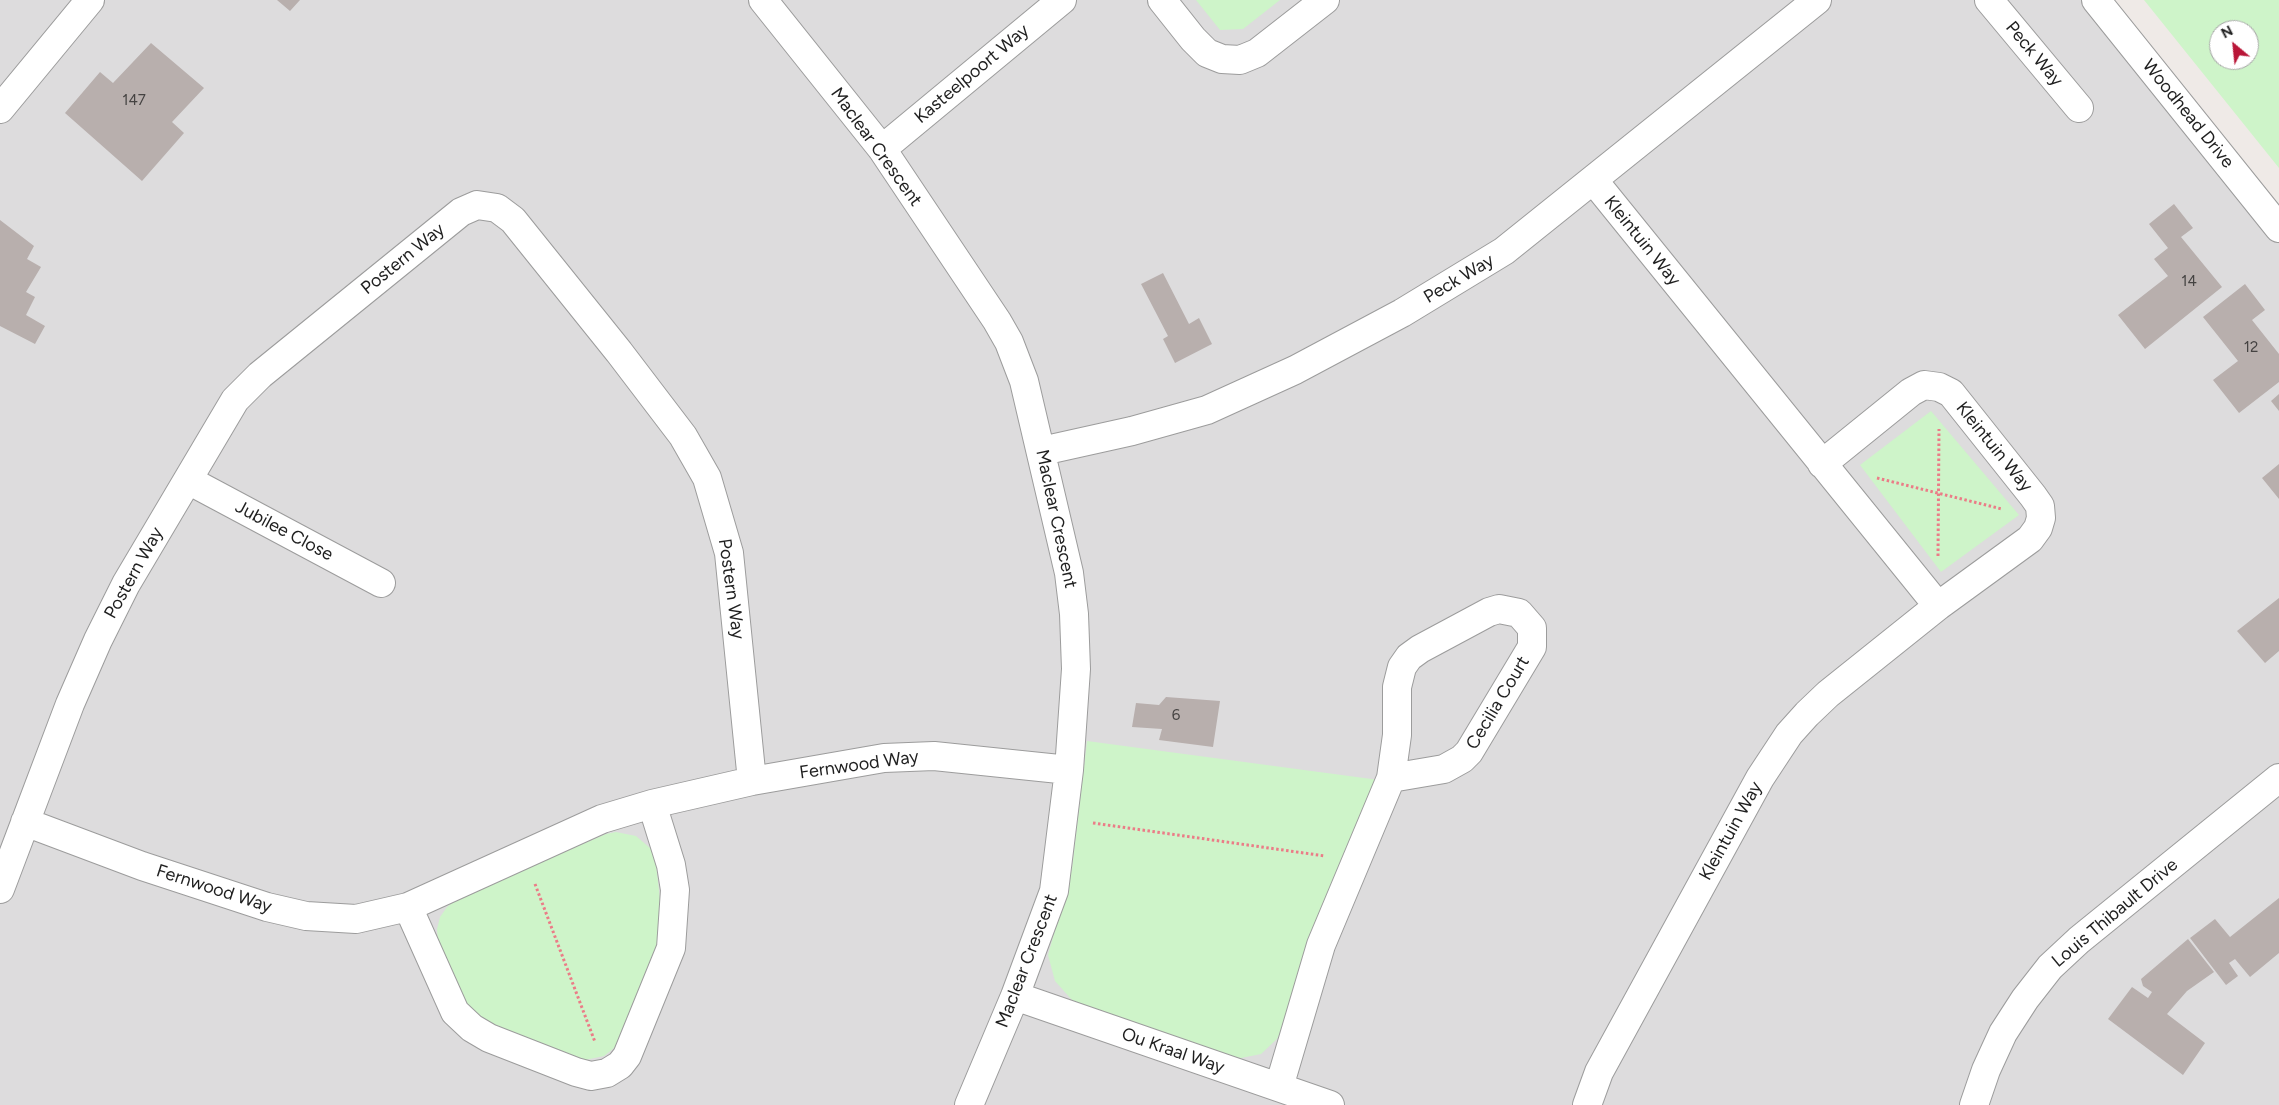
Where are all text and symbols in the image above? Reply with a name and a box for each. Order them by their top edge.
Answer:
street label: Peck Way [2001,17,2067,91]
street label: Kasteelpoort Way [910,20,1034,128]
north arrow [2209,20,2259,70]
text: N [2218,22,2236,42]
street label: Woodhead Drive [2138,55,2238,173]
street label: Maclear Crescent [826,83,926,211]
house number: 147 [122,92,146,110]
street label: Kleintuin Way [1599,192,1685,290]
street label: Postern Way [357,219,449,299]
street label: Peck Way [1420,250,1498,308]
house number: 14 [2181,273,2197,291]
house number: 12 [2244,339,2258,357]
street label: Kleintuin Way [1951,398,2037,496]
street label: Maclear Crescent [1031,448,1081,590]
street label: Jubilee Close [231,496,337,566]
street label: Postern Way [100,523,168,623]
street label: Postern Way [713,537,749,641]
street label: Cecilia Court [1462,653,1534,753]
house number: 6 [1172,707,1180,725]
street label: Fernwood Way [798,746,920,784]
street label: Kleintuin Way [1695,778,1767,884]
street label: Louis Thibault Drive [2048,854,2182,972]
street label: Fernwood Way [153,860,275,918]
street label: Maclear Crescent [992,891,1062,1031]
street label: Ou Kraal Way [1119,1023,1227,1079]

